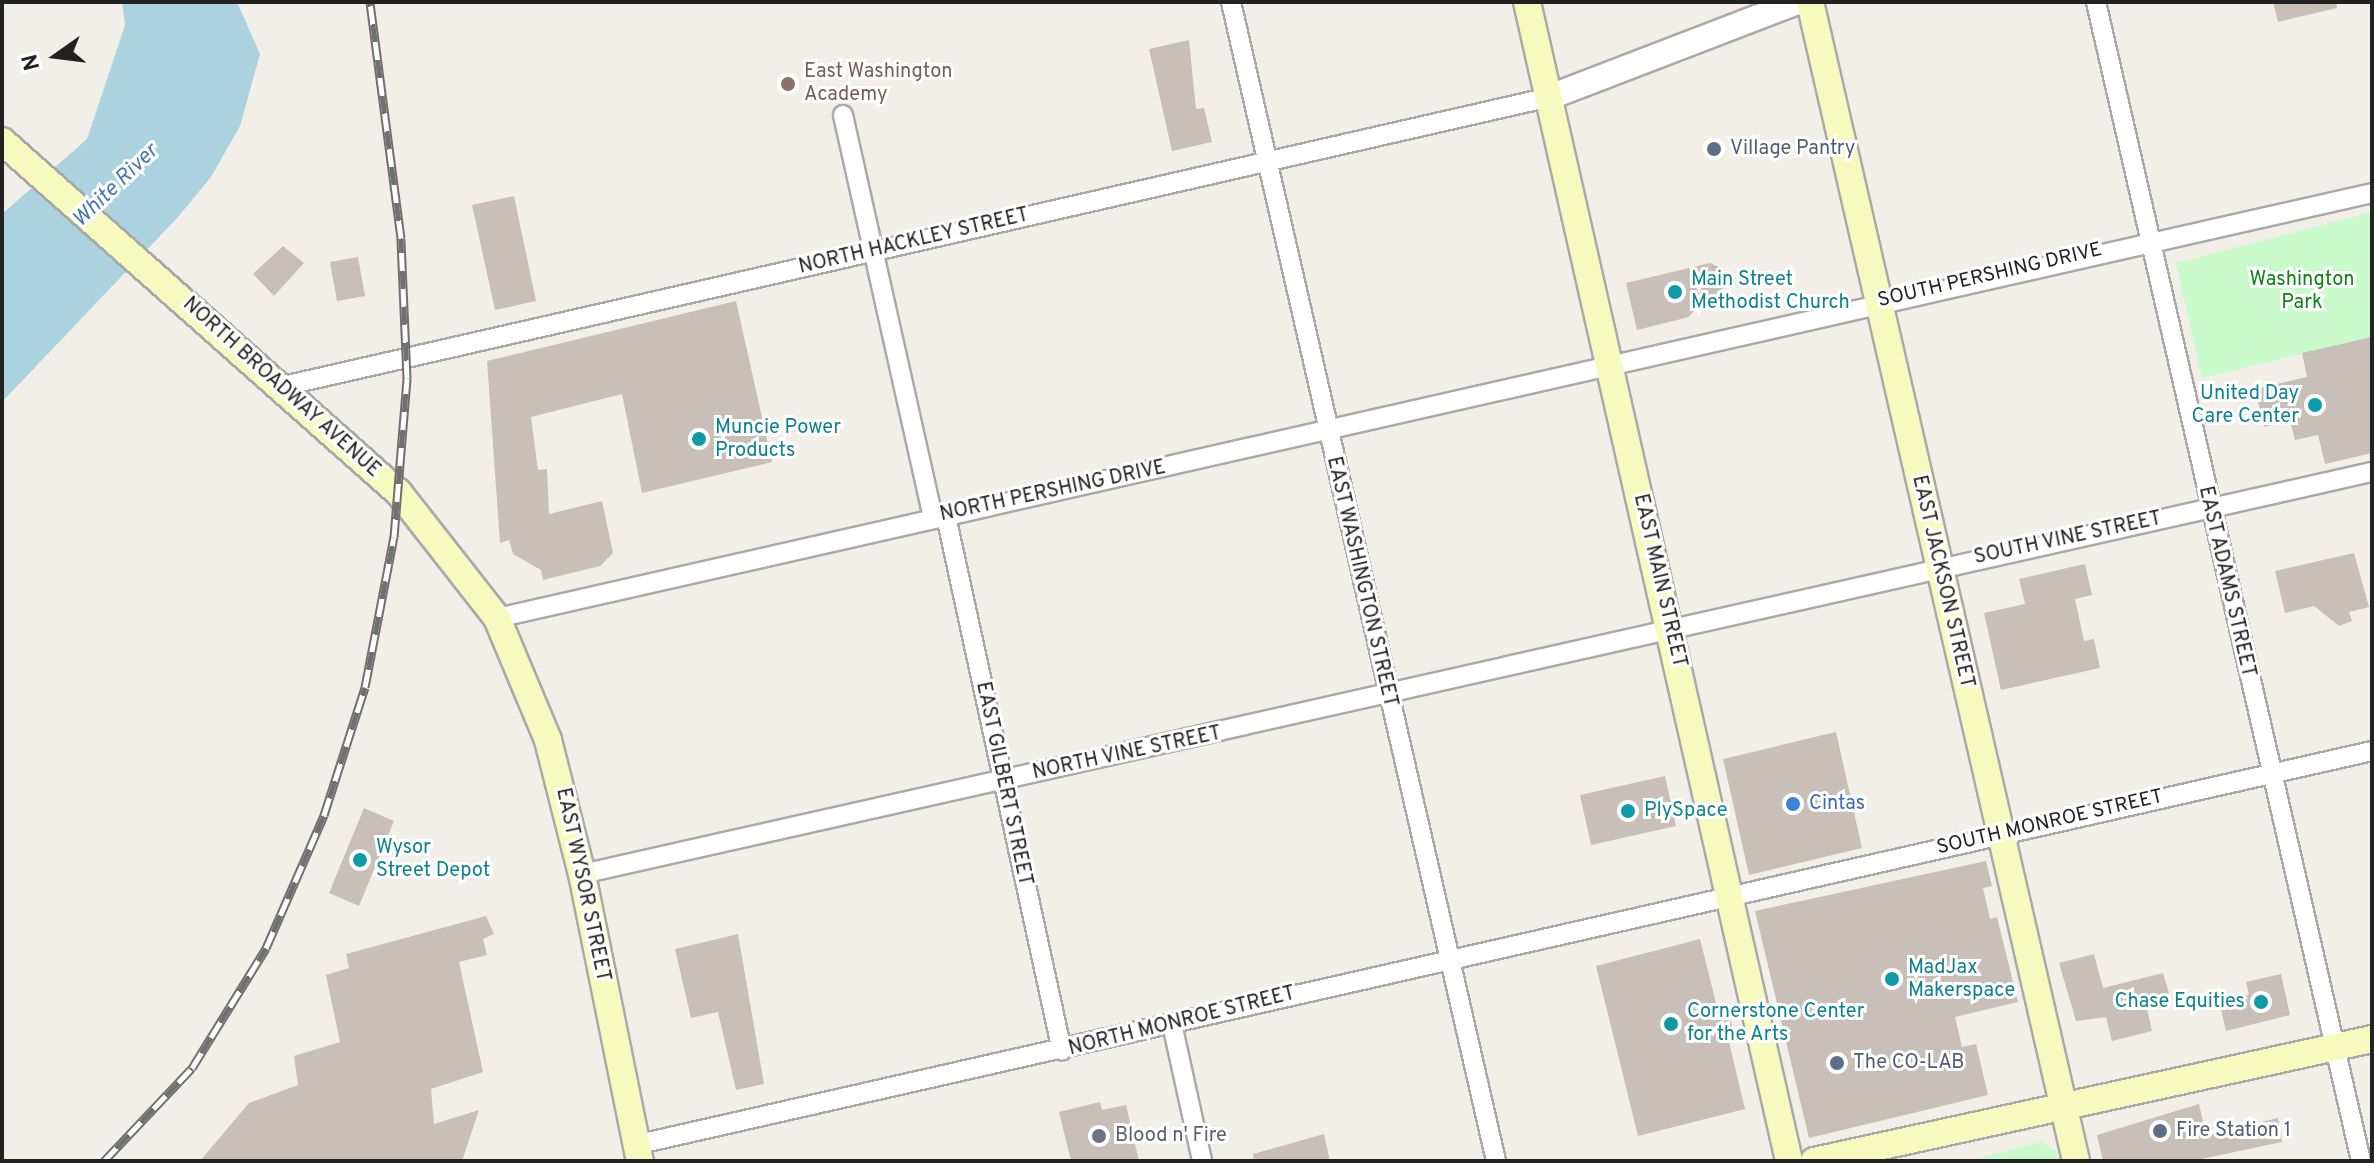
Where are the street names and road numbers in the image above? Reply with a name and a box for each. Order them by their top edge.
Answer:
street label: NORTH HACKLEY STREET [796,204,1032,280]
street label: SOUTH PERSHING DRIVE [1876,239,2104,313]
street label: NORTH BROADWAY AVENUE [177,292,385,484]
street label: EAST WASHINGTON STREET [1320,454,1402,710]
street label: NORTH PERSHING DRIVE [938,456,1168,528]
street label: EAST JACKSON STREET [1906,473,1978,691]
street label: EAST ADAMS STREET [2192,483,2260,681]
street label: EAST MAIN STREET [1627,491,1691,671]
street label: SOUTH VINE STREET [1972,507,2164,571]
street label: EAST GILBERT STREET [969,679,1037,889]
street label: NORTH VINE STREET [1030,722,1224,786]
street label: EAST WYSOR STREET [550,785,614,985]
street label: SOUTH MONROE STREET [1934,785,2166,861]
street label: NORTH MONROE STREET [1066,982,1298,1062]

